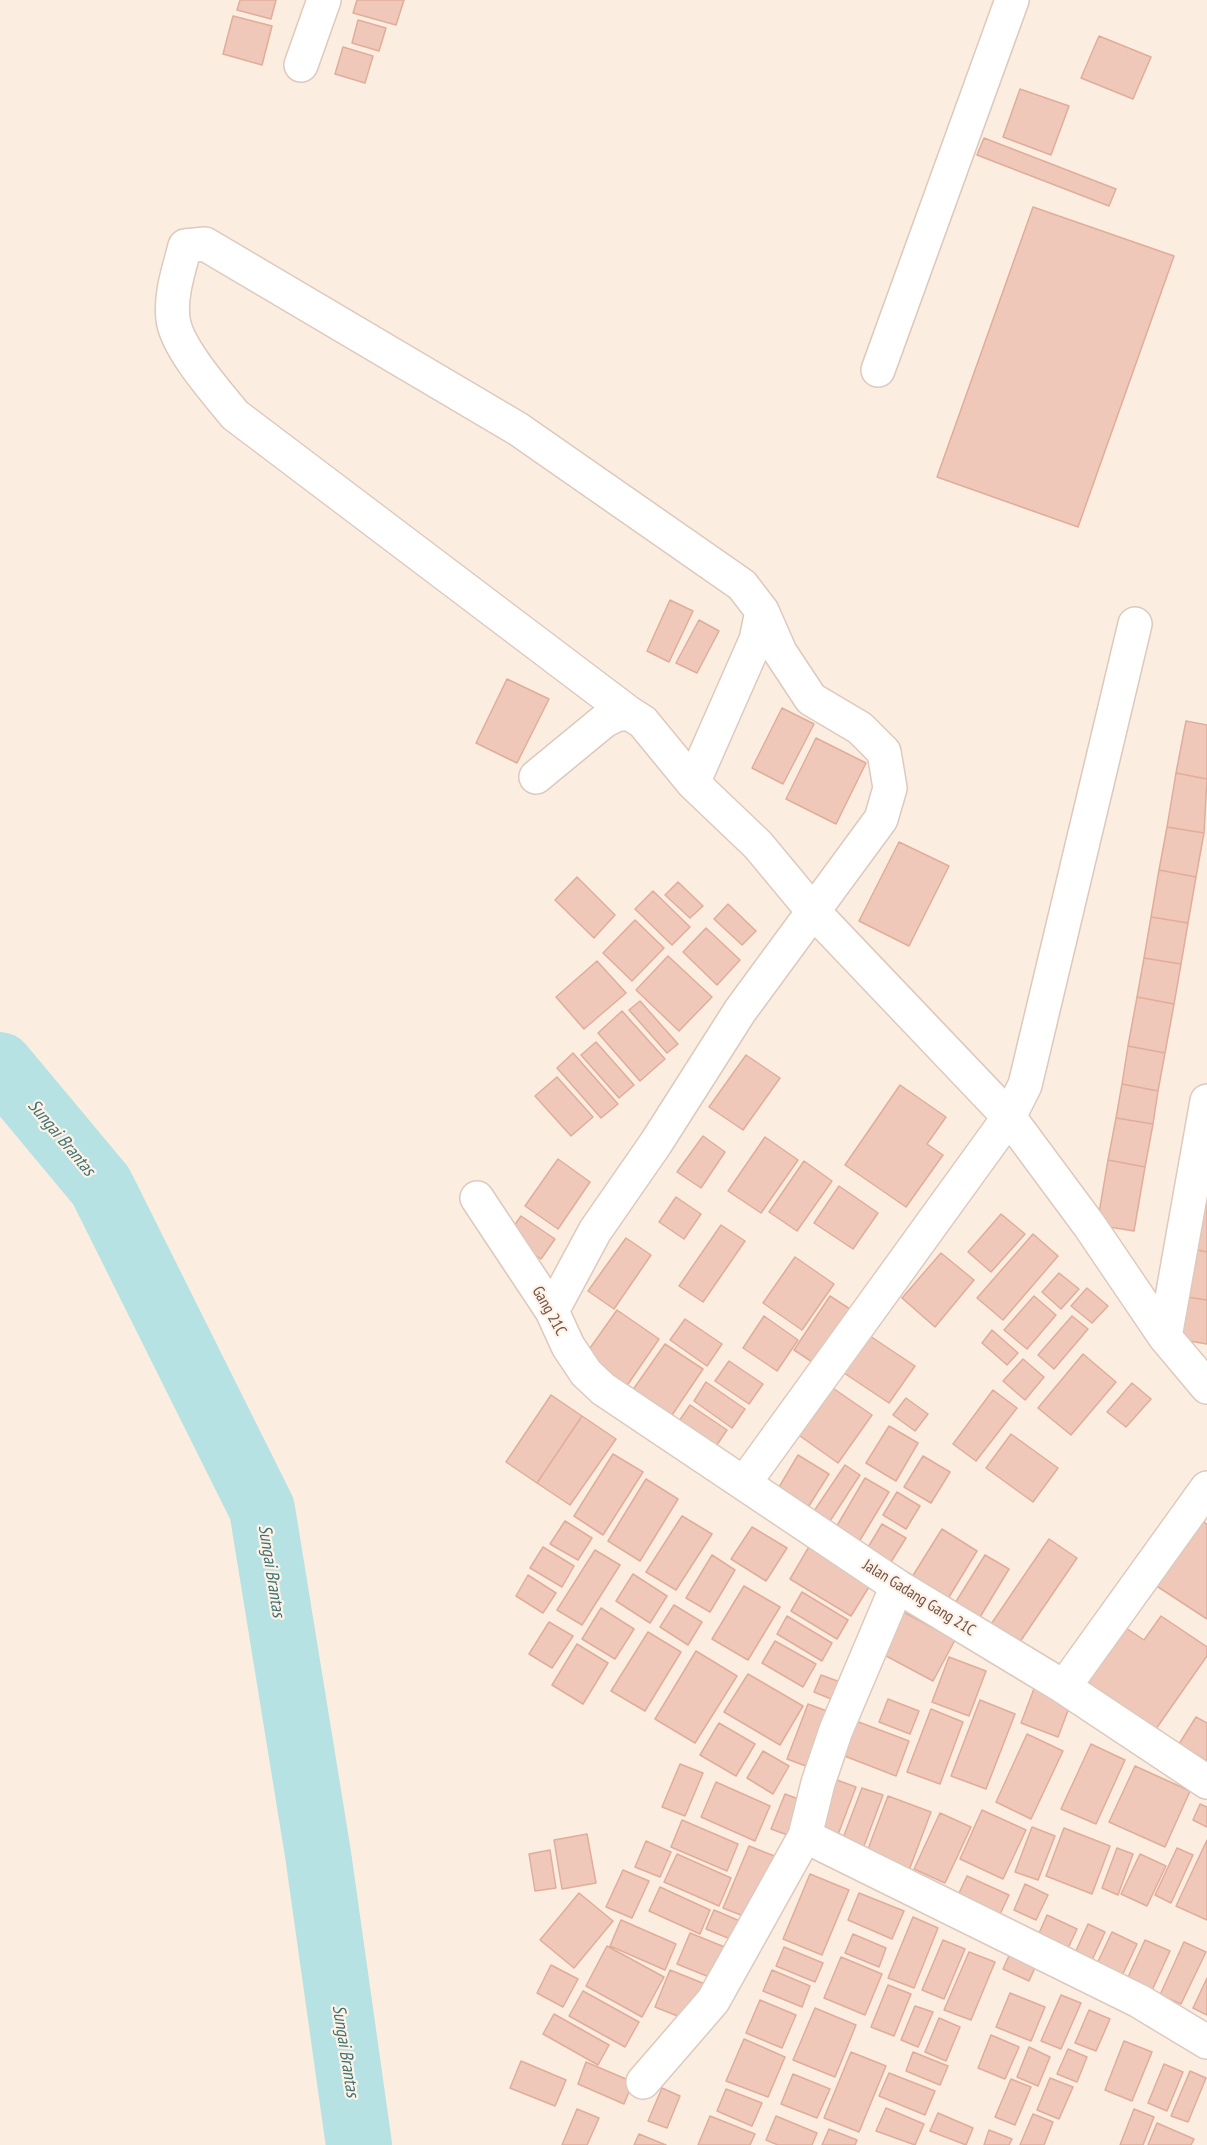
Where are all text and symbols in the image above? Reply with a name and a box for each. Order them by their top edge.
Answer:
water label: Sungai Brantas [23,1095,99,1181]
street label: Gang 21C [528,1283,570,1339]
water label: Sungai Brantas [253,1523,289,1619]
street label: Jalan Gadang Gang 21C [859,1556,979,1640]
water label: Sungai Brantas [327,2003,363,2099]

